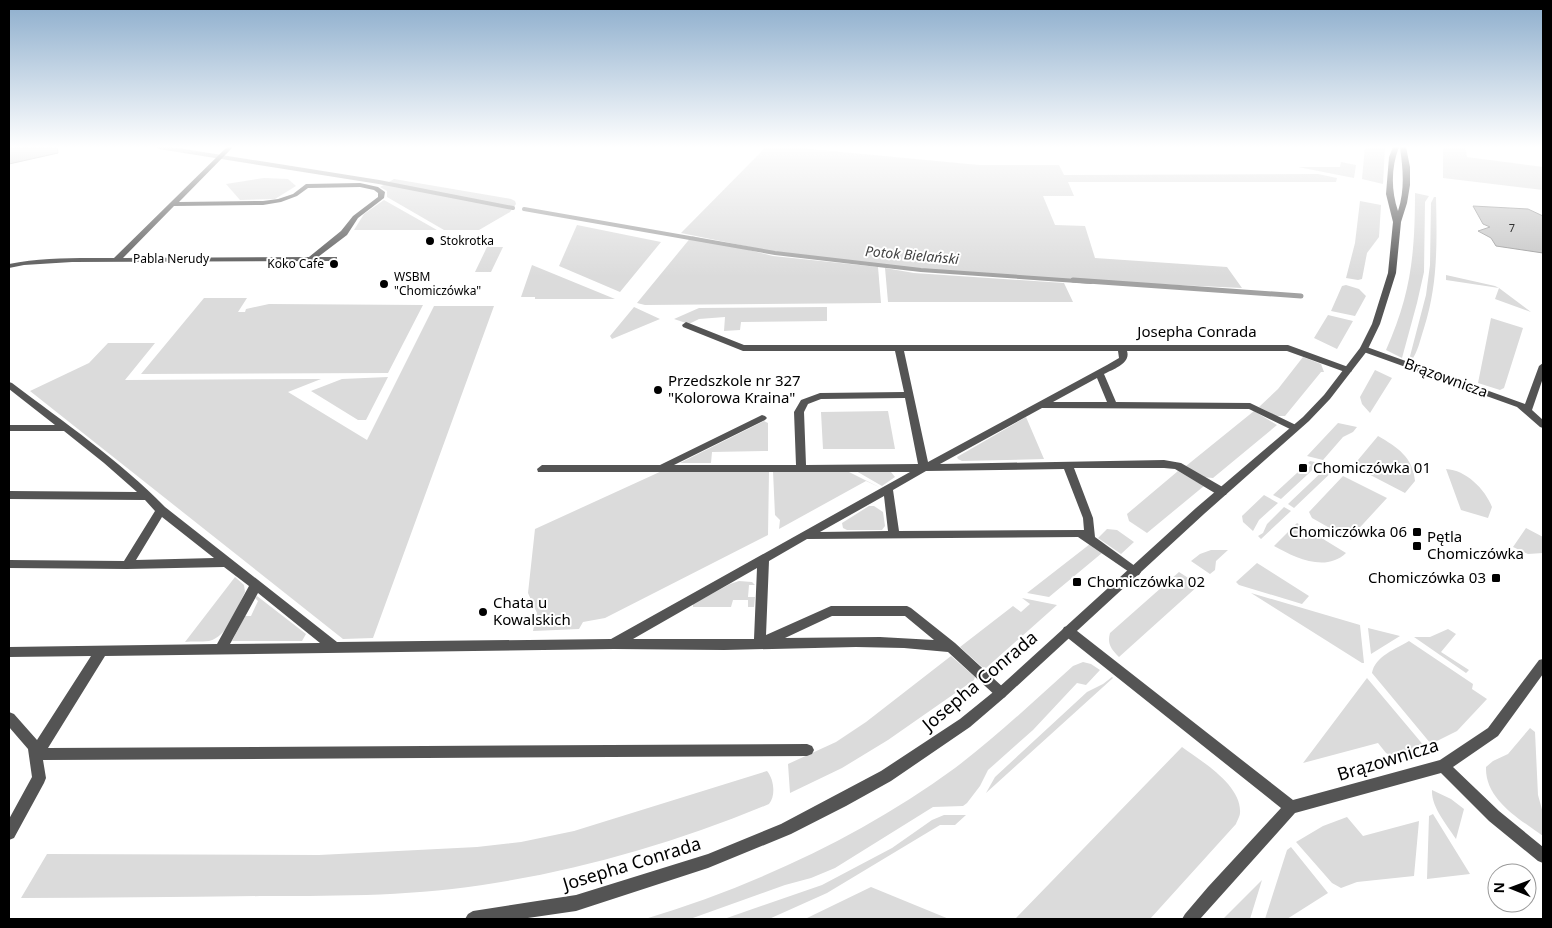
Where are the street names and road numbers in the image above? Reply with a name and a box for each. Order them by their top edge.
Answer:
street label: Pabla Nerudy [133,250,210,267]
street label: Josepha Conrada [1135,321,1257,341]
street label: Brązownicza [1402,353,1491,401]
street label: Josepha Conrada [915,625,1042,737]
street label: Brązownicza [1334,732,1441,786]
street label: Josepha Conrada [558,831,704,896]

